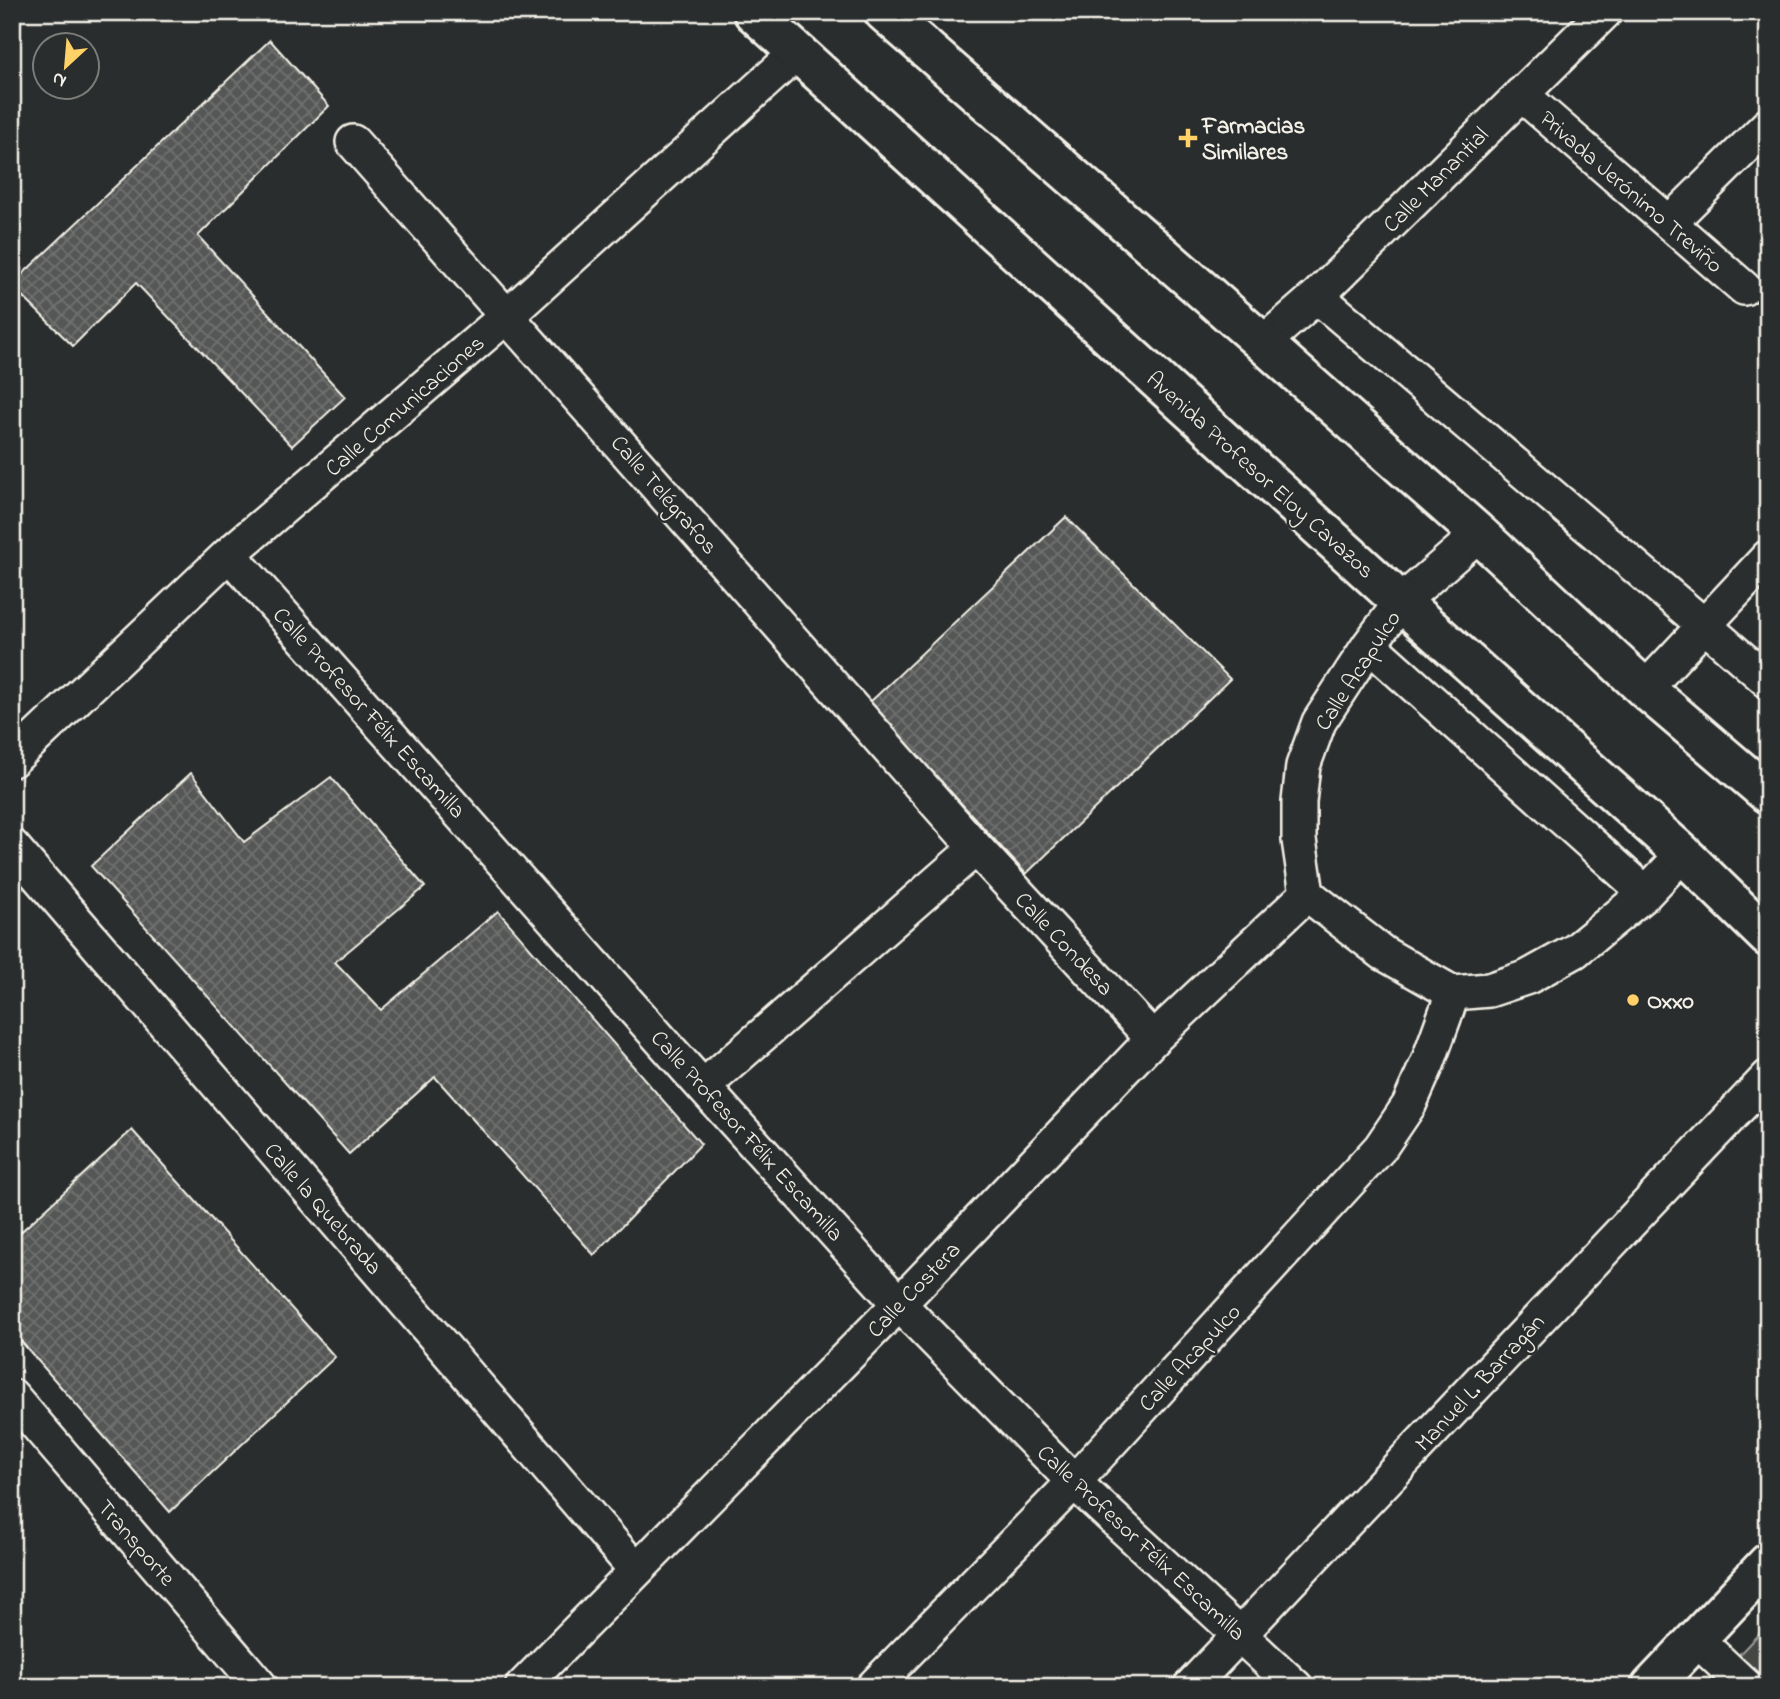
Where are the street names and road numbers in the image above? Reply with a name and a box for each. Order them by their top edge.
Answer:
street label: Privada Jerónimo Treviño [1531,104,1730,282]
street label: Calle Manantial [1376,120,1497,241]
street label: Calle Comunicaciones [319,328,493,486]
street label: Avenida Profesor Eloy Cavazos [1137,364,1381,589]
street label: Calle Telégrafos [601,428,725,563]
street label: Calle Profesor Félix Escamilla [264,600,472,827]
street label: Calle Acapulco [1308,605,1410,738]
street label: Calle Condesa [1006,885,1120,1004]
street label: Calle Profesor Félix Escamilla [642,1023,850,1250]
street label: Calle la Quebrada [255,1136,389,1283]
street label: Calle Costera [860,1235,969,1346]
street label: Calle Acapulco [1132,1297,1250,1420]
street label: Manuel L. Barragán [1408,1308,1554,1461]
street label: Calle Profesor Félix Escamilla [1028,1438,1252,1650]
street label: Transporte [88,1493,183,1595]

